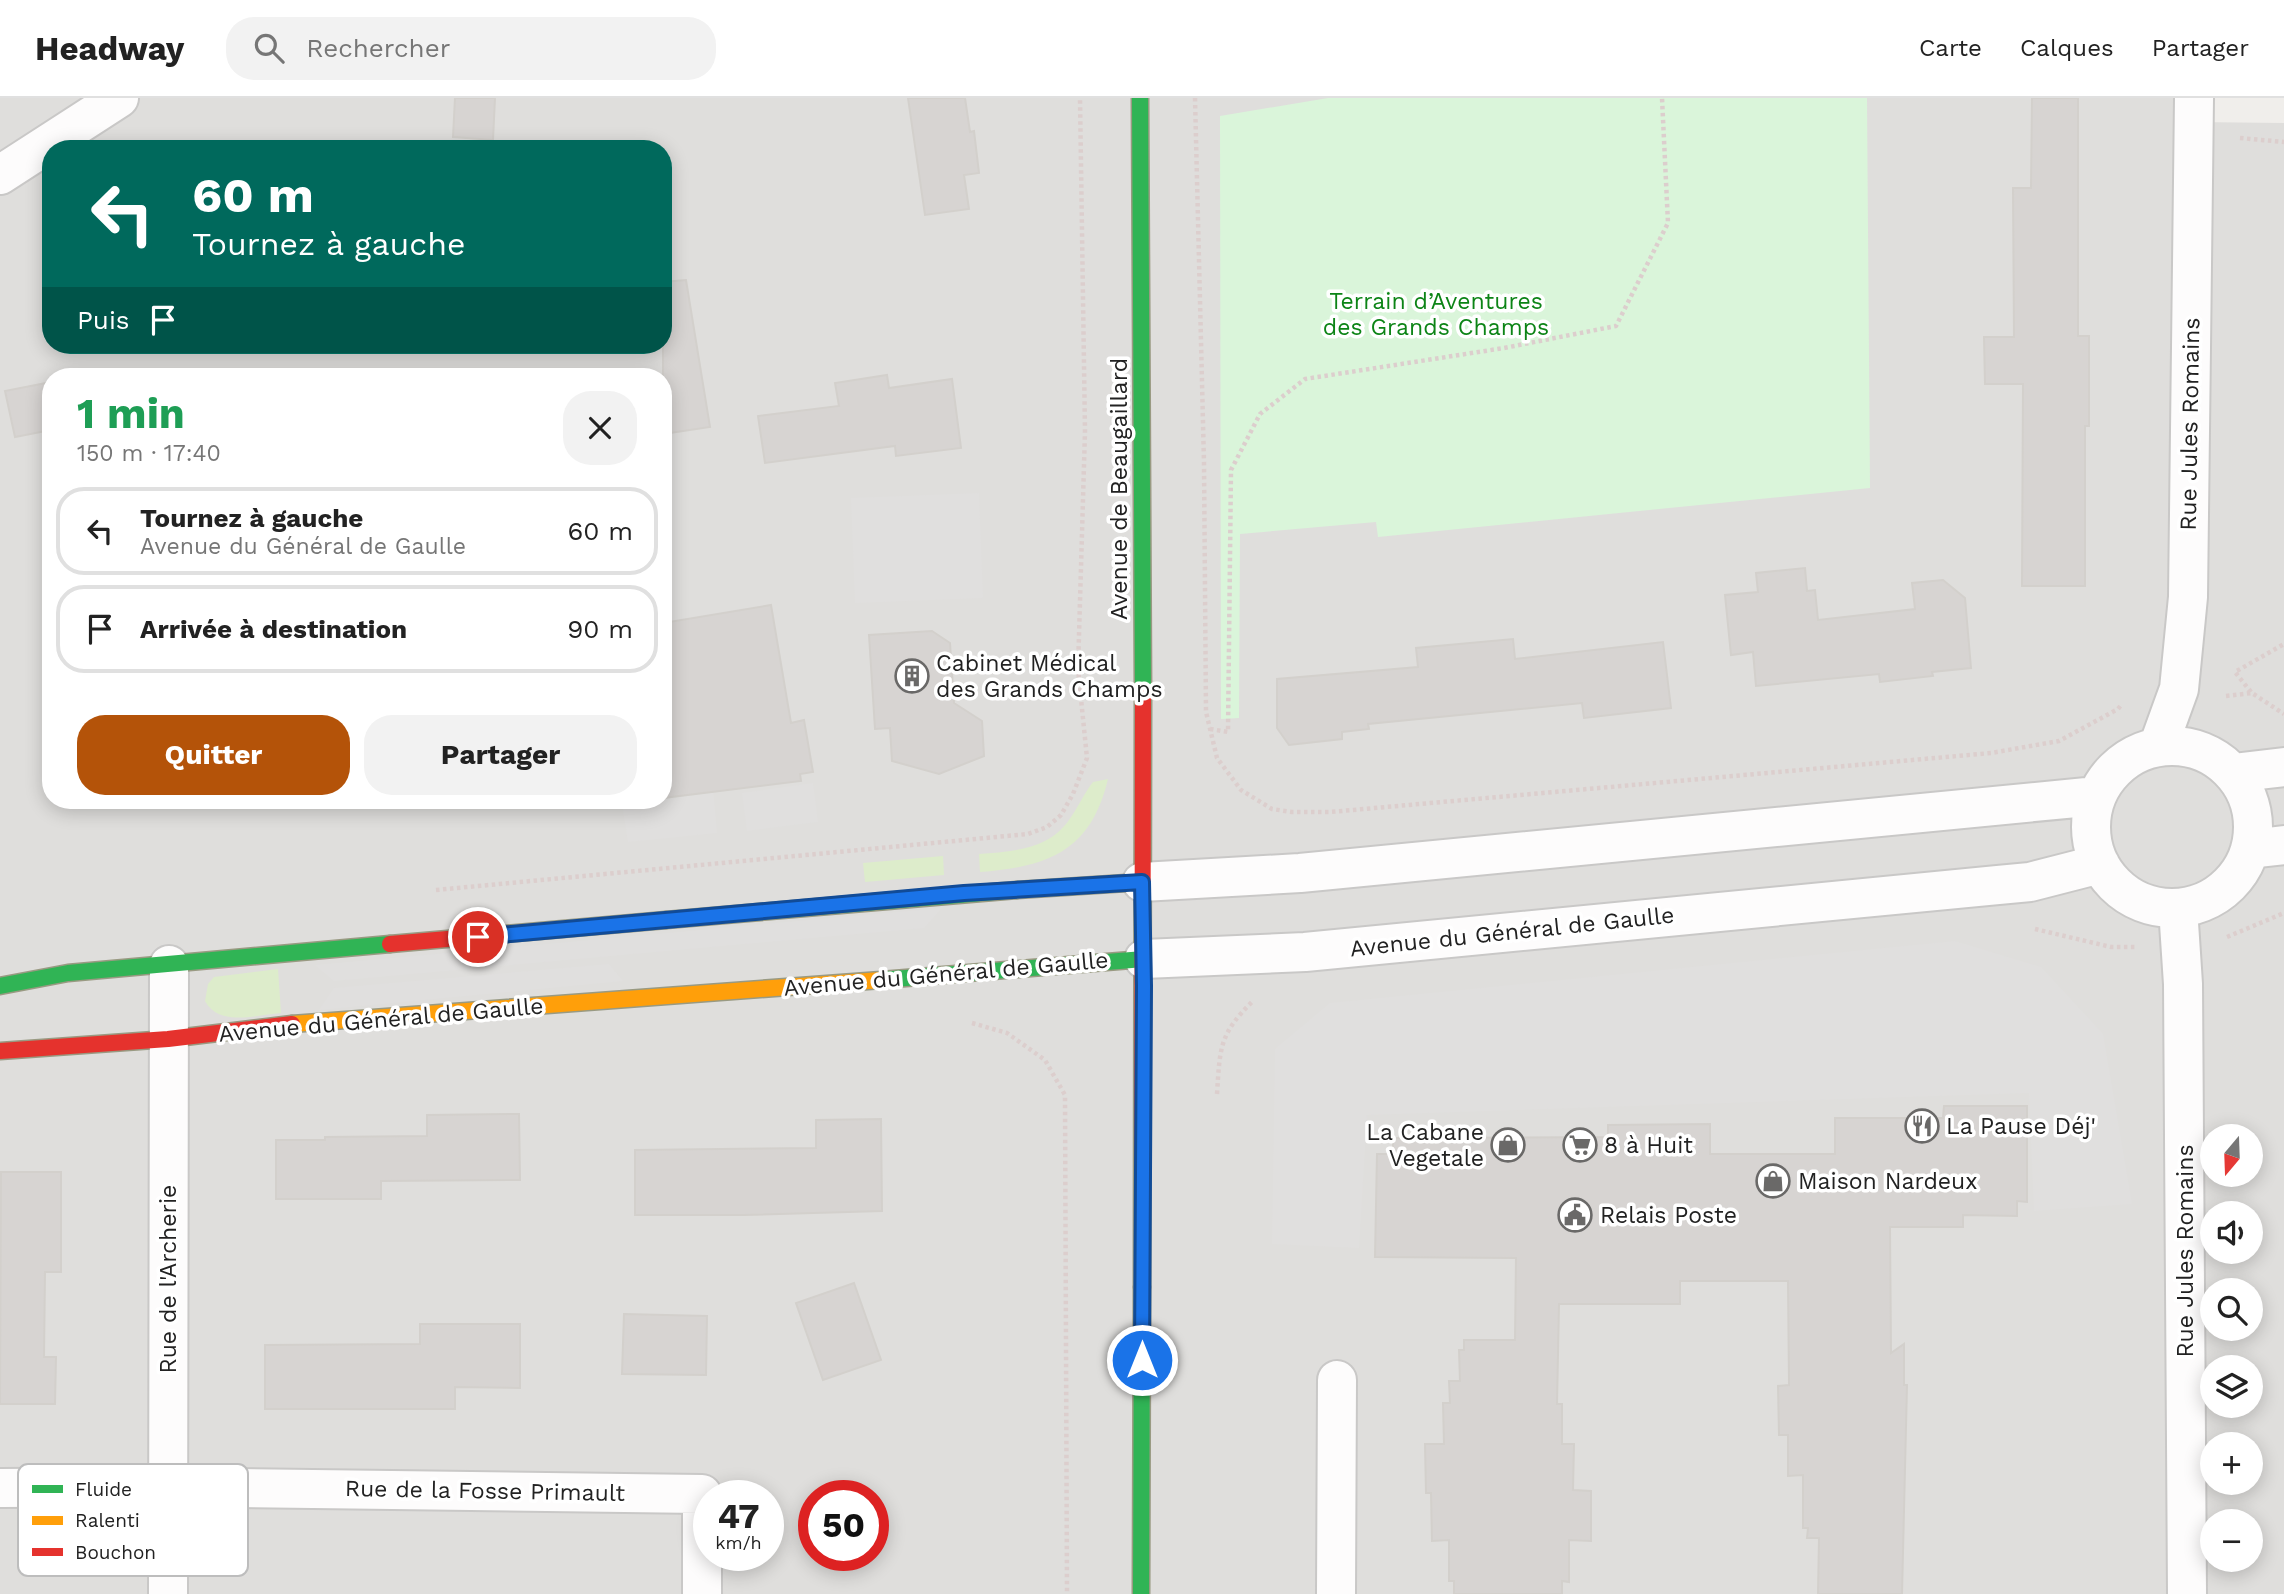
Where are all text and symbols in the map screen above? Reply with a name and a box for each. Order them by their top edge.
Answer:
search box [226,17,716,80]
text: Headway [35,29,184,68]
icon: search [250,29,288,67]
text: Rechercher [306,33,450,63]
text: Carte [1919,34,1982,62]
text: Calques [2020,34,2114,62]
text: Partager [2152,34,2249,62]
text: 60 m [192,166,314,224]
icon: left [77,168,168,259]
text: Tournez à gauche [192,225,465,263]
park label: Terrain d’Aventures des Grands Champs [1323,288,1549,341]
icon: arrive [144,301,182,339]
text: Puis [77,305,130,335]
street label: Rue Jules Romains [2175,317,2205,531]
street label: Avenue de Beaugaillard [1106,358,1133,620]
text: 1 min [77,389,185,438]
button: close [563,391,637,465]
text: 150 m · 17:40 [77,440,221,467]
text: Tournez à gauche [140,503,363,533]
icon: left [81,512,119,550]
text: 60 m [567,516,633,546]
text: Avenue du Général de Gaulle [140,533,466,560]
icon: arrive [81,610,119,648]
text: Arrivée à destination [140,614,407,644]
text: 90 m [567,614,633,644]
place label: Cabinet Médical des Grands Champs [936,650,1163,703]
building icon: Cabinet Médical des Grands Champs [893,657,931,695]
button: Quitter [77,715,350,795]
button: Partager [364,715,637,795]
street label: Avenue du Général de Gaulle [1348,902,1676,962]
pin [448,907,508,967]
icon: arrive [459,918,497,956]
street label: Avenue du Général de Gaulle [782,946,1110,1002]
street label: Avenue du Général de Gaulle [217,992,545,1048]
restaurant icon: La Pause Déj' [1903,1107,1941,1145]
place label: La Pause Déj' [1946,1113,2096,1140]
place label: La Cabane Vegetale [1366,1119,1484,1172]
north arrow [2200,1124,2263,1186]
map controls [2200,1124,2263,1572]
shop icon: La Cabane Vegetale [1489,1126,1527,1164]
supermarket icon: 8 à Huit [1561,1126,1599,1164]
place label: 8 à Huit [1604,1132,1693,1159]
street label: Rue Jules Romains [2172,1144,2199,1358]
shop icon: Maison Nardeux [1754,1162,1792,1200]
place label: Maison Nardeux [1798,1168,1978,1195]
street label: Rue de l'Archerie [155,1185,182,1373]
public building icon: Relais Poste [1556,1196,1594,1234]
button: sound [2200,1201,2263,1264]
place label: Relais Poste [1600,1202,1737,1229]
button: search [2200,1278,2263,1341]
position arrow [1105,1323,1179,1397]
button: layers [2200,1355,2263,1418]
button: + [2200,1432,2263,1495]
legend [18,1464,248,1576]
street label: Rue de la Fosse Primault [345,1475,626,1507]
text: Fluide [75,1478,132,1501]
speed limit sign: 50 [798,1480,889,1571]
text: 47 [717,1495,760,1537]
text: Ralenti [75,1509,140,1532]
button: − [2200,1509,2263,1572]
text: km/h [715,1532,762,1553]
text: Bouchon [75,1541,156,1564]

